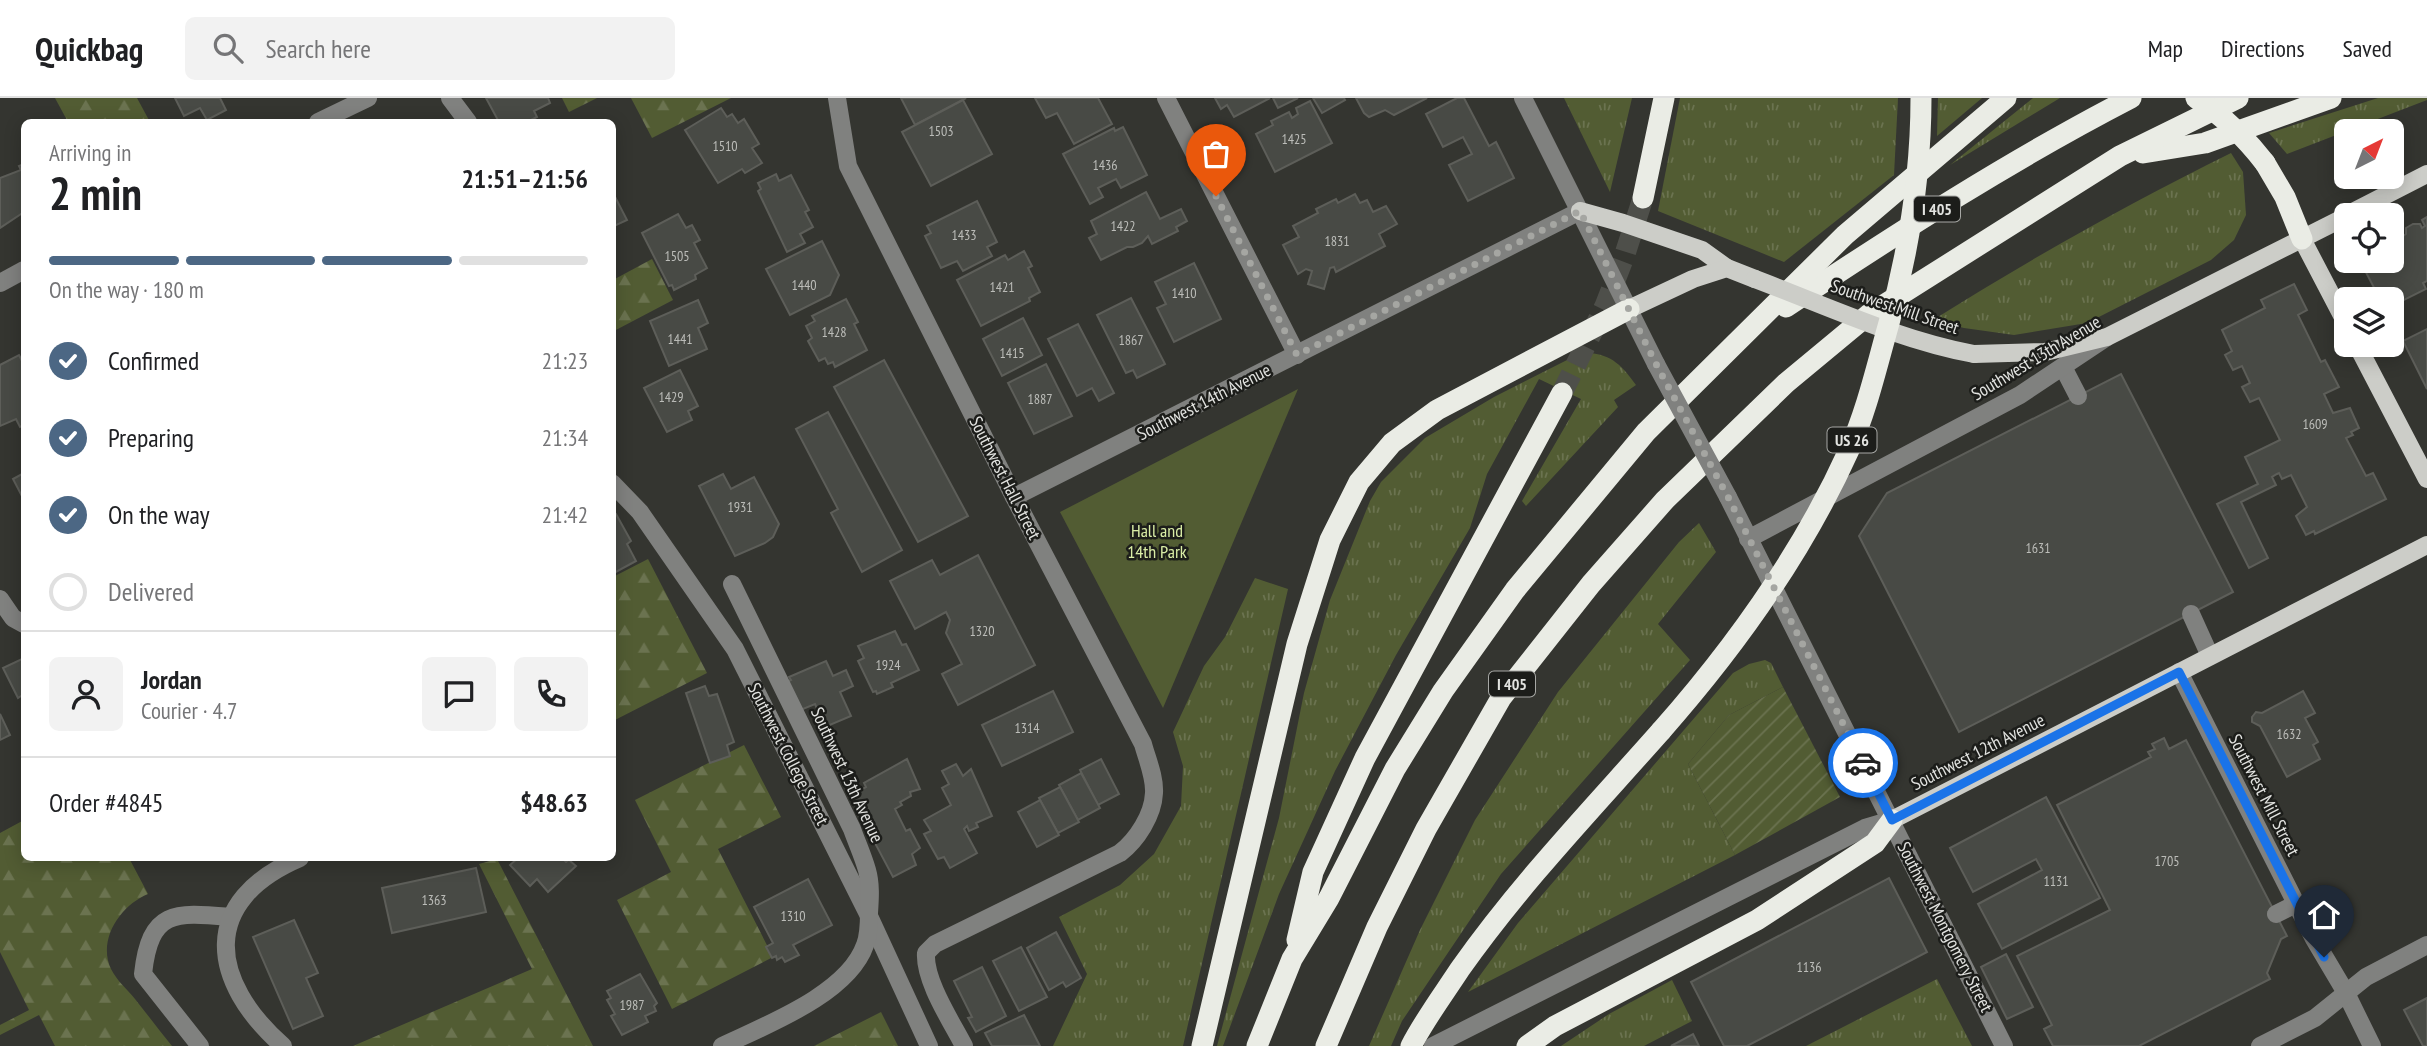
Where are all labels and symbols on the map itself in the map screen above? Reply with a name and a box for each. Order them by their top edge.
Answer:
north arrow [2334,119,2404,189]
house number: 1503 [928,122,954,140]
pin [1186,124,1246,196]
house number: 1425 [1281,130,1307,148]
house number: 1510 [712,137,738,155]
house number: 1436 [1092,156,1118,174]
road number: I 405 [1914,197,1960,222]
house number: 1422 [1110,217,1136,235]
house number: 1433 [951,226,977,244]
house number: 1831 [1324,232,1350,250]
house number: 1505 [664,247,690,265]
street label: Southwest Mill Street [1828,274,1962,339]
house number: 1440 [791,276,817,294]
house number: 1421 [989,278,1015,296]
house number: 1410 [1171,284,1197,302]
street label: Southwest 13th Avenue [1967,310,2105,405]
house number: 1428 [821,323,847,341]
house number: 1441 [667,330,693,348]
house number: 1867 [1118,331,1144,349]
house number: 1415 [999,344,1025,362]
street label: Southwest 14th Avenue [1133,358,1274,445]
house number: 1429 [658,388,684,406]
house number: 1887 [1027,390,1053,408]
street label: Southwest Hall Street [965,412,1046,543]
house number: 1609 [2302,415,2328,433]
road number: US 26 [1828,428,1876,452]
house number: 1931 [727,498,753,516]
park label: Hall and 14th Park [1127,519,1187,563]
house number: 1631 [2025,539,2051,557]
house number: 1320 [969,622,995,640]
house number: 1924 [875,656,901,674]
road number: I 405 [1489,671,1535,696]
street label: Southwest College Street [743,679,834,829]
street label: Southwest 13th Avenue [806,703,889,846]
street label: Southwest 12th Avenue [1907,708,2048,795]
house number: 1314 [1014,719,1040,737]
house number: 1632 [2276,725,2302,743]
courier [1828,728,1898,798]
street label: Southwest Mill Street [2224,730,2305,860]
street label: Southwest Montgomery Street [1893,838,1998,1016]
house number: 1705 [2154,852,2180,870]
house number: 1131 [2043,872,2069,890]
pin [2294,885,2354,957]
house number: 1363 [421,891,447,909]
house number: 1310 [780,907,806,925]
house number: 1136 [1796,958,1822,976]
house number: 1987 [619,996,645,1014]

